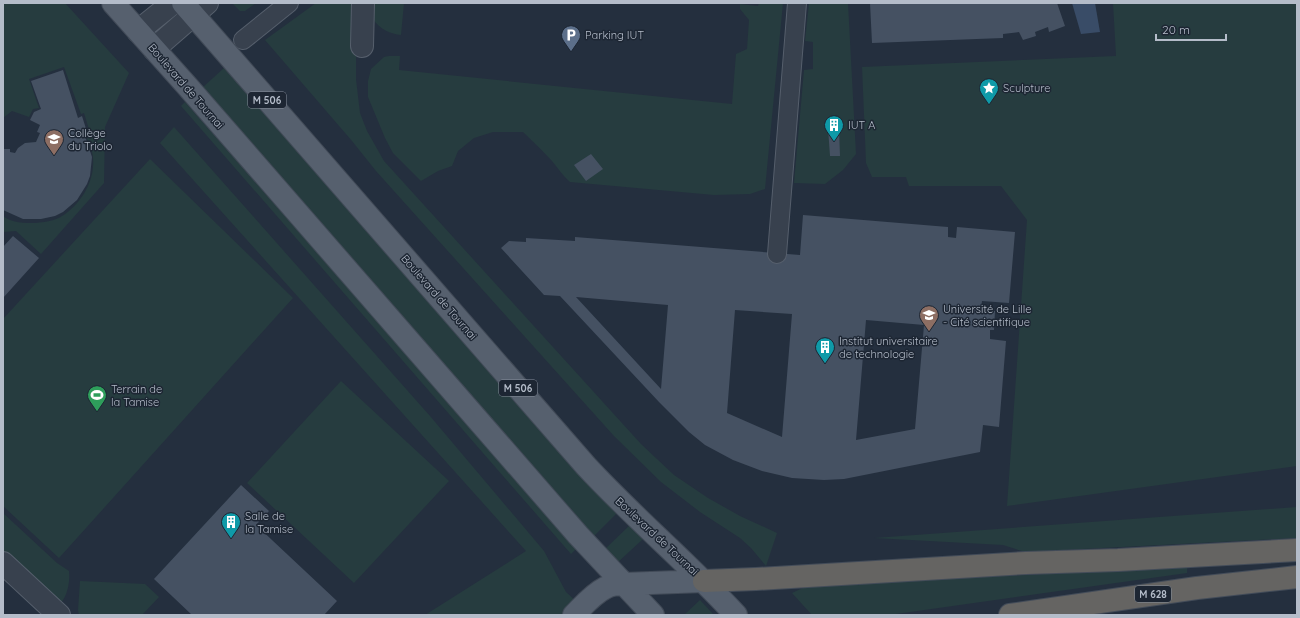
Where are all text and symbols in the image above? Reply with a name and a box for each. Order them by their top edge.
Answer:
scale bar [1156,16,1226,42]
text: 20 m [1162,22,1190,37]
parking icon: Parking IUT [560,24,582,52]
place label: Parking IUT [585,28,644,42]
street label: Boulevard de Tournai [145,40,227,132]
place icon: Sculpture [978,77,1000,105]
place label: Sculpture [1003,81,1051,95]
road number: M 506 [248,92,286,108]
building icon: IUT A [823,114,845,142]
place label: IUT A [848,118,875,132]
place label: Collège du Triolo [68,126,113,153]
school or university icon: Collège du Triolo [43,128,65,156]
street label: Boulevard de Tournai [398,251,480,343]
place label: Université de Lille ‐ Cité scientifique [943,302,1031,329]
school or university icon: Université de Lille ‐ Cité scientifique [918,304,940,332]
place label: Institut universitaire de technologie [839,334,938,361]
building icon: Institut universitaire de technologie [814,336,836,364]
road number: M 506 [499,380,537,396]
place label: Terrain de la Tamise [111,382,162,409]
sports icon: Terrain de la Tamise [86,384,108,412]
street label: Boulevard de Tournai [613,494,701,578]
place label: Salle de la Tamise [245,509,293,536]
building icon: Salle de la Tamise [220,511,242,539]
road number: M 628 [1135,586,1171,602]

